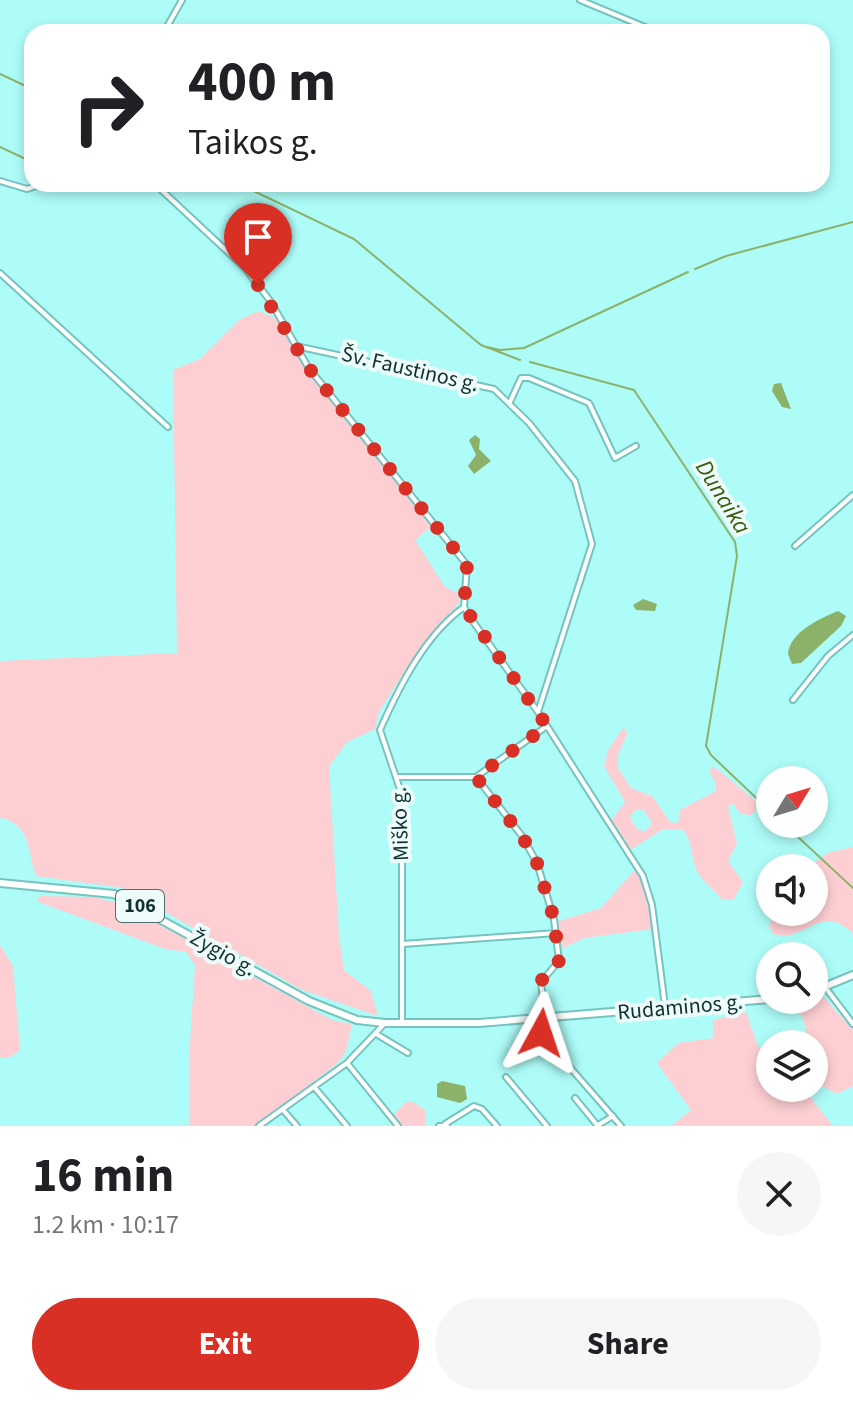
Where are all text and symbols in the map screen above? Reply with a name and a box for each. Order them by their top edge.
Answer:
text: 400 m [188,43,336,122]
icon: right [56,56,160,160]
text: Taikos g. [188,117,318,168]
pin [224,203,292,285]
icon: arrive [236,215,280,259]
street label: Šv. Faustinos g. [338,338,482,400]
water label: Dunaika [686,453,760,541]
north arrow [756,766,828,838]
map controls [756,766,828,1102]
street label: Miško g. [383,786,417,862]
button: sound [756,854,828,926]
road number: 106 [116,890,164,922]
street label: Žygio g. [184,922,262,984]
button: search [756,942,828,1014]
street label: Rudaminos g. [616,986,744,1028]
position arrow [499,991,583,1075]
button: layers [756,1030,828,1102]
text: 16 min [32,1142,174,1210]
button: close [737,1152,821,1236]
text: 1.2 km · 10:17 [32,1206,179,1243]
button: Exit [32,1298,419,1390]
button: Share [435,1298,821,1390]

